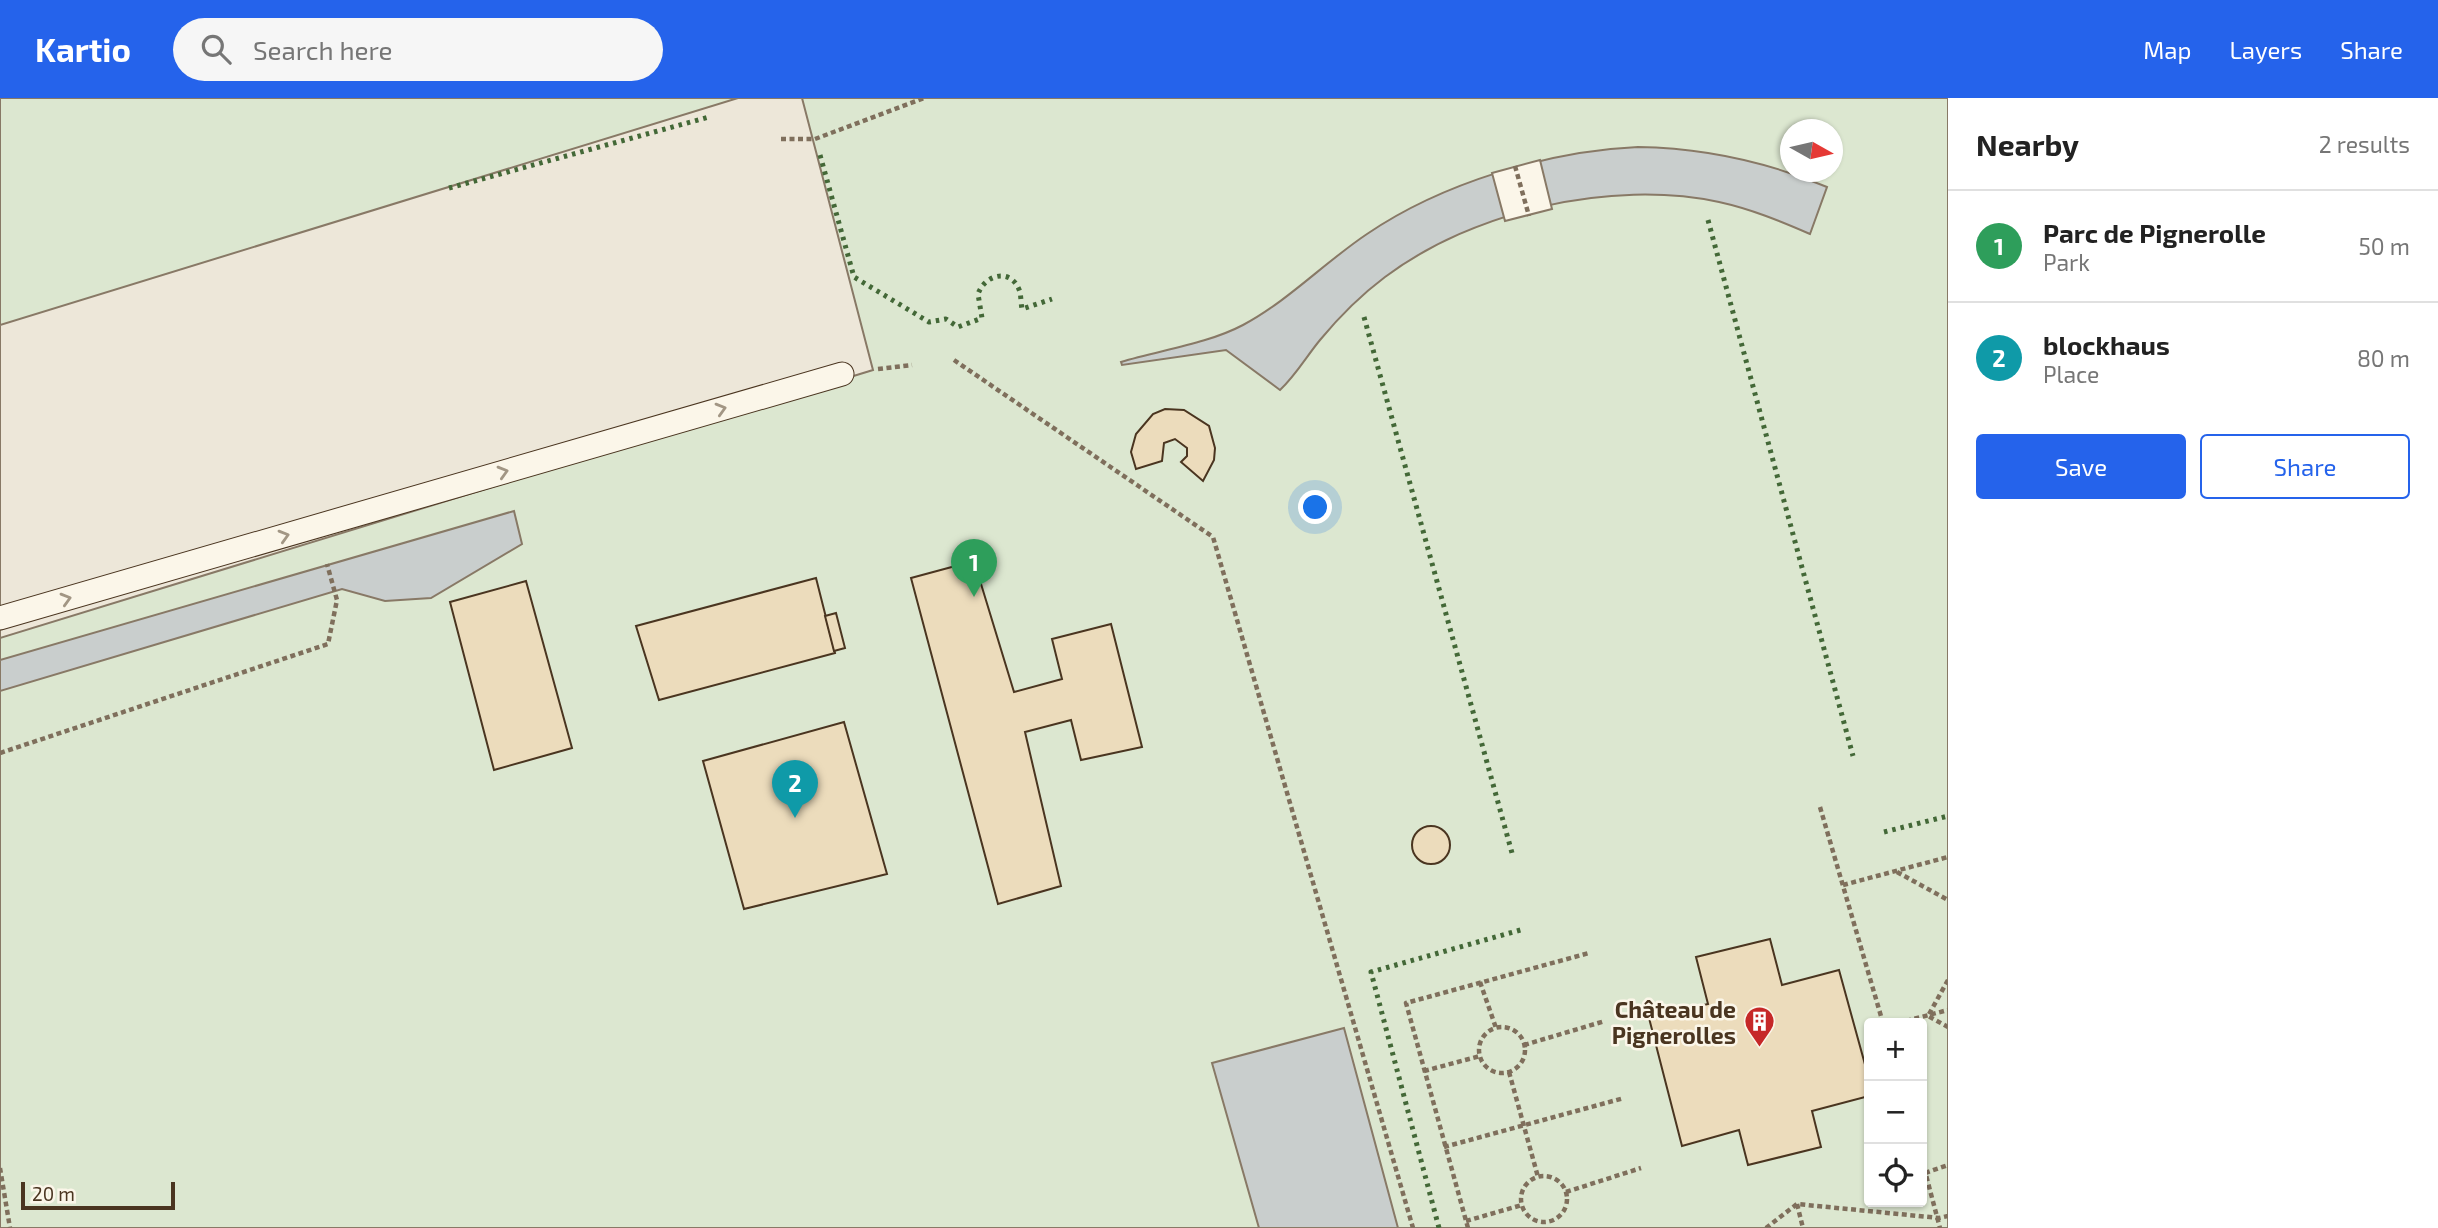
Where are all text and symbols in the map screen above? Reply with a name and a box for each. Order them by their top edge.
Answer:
search box [173,18,663,81]
text: Kartio [35,29,131,69]
icon: search [197,30,235,68]
text: Search here [253,34,393,65]
text: Map [2143,35,2191,64]
text: Layers [2229,35,2302,64]
text: Share [2340,35,2403,64]
north arrow [1780,119,1843,182]
text: Nearby [1976,126,2079,162]
text: 2 results [2319,130,2410,158]
text: Parc de Pignerolle [2043,217,2266,248]
text: 1 [1994,232,2004,260]
text: 50 m [2359,232,2410,260]
text: Park [2043,248,2090,276]
text: blockhaus [2043,329,2170,360]
text: 2 [1992,344,2006,372]
text: 80 m [2357,344,2410,372]
text: Place [2043,360,2099,388]
one-way arrow [715,403,727,418]
button: Save [1976,434,2186,499]
button: Share [2200,434,2410,499]
one-way arrow [496,466,508,481]
your location [1298,490,1332,524]
one-way arrow [278,529,290,544]
pin: 1 [951,539,997,597]
one-way arrow [59,592,71,607]
pin: 2 [772,760,818,818]
place label: Château de Pignerolles [1612,995,1736,1049]
building icon: Château de Pignerolles [1742,1005,1776,1049]
map controls [1864,1018,1927,1207]
button: + [1864,1018,1927,1081]
button: − [1864,1081,1927,1144]
button: locate [1864,1144,1927,1207]
scale bar [21,1179,175,1211]
text: 20 m [32,1182,75,1205]

